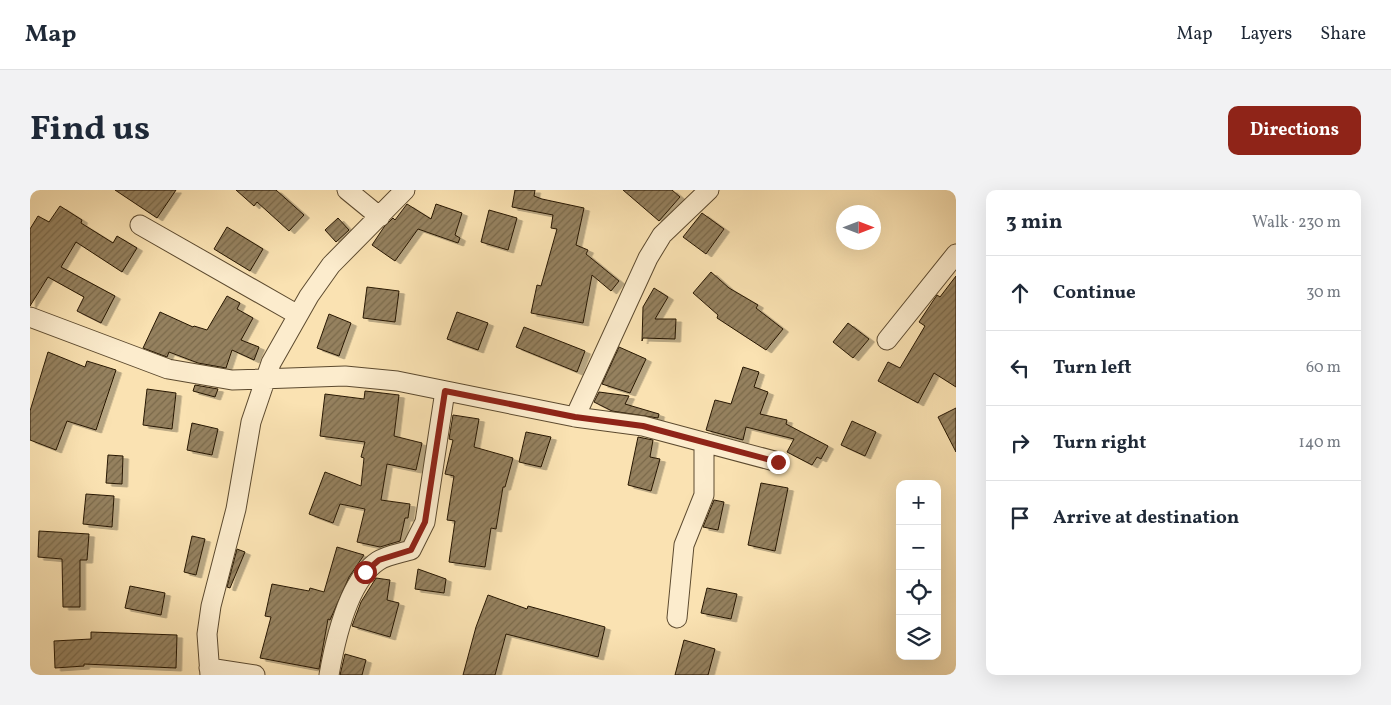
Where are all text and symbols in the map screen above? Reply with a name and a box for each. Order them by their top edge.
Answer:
text: Map [25,18,76,52]
text: Map [1176,22,1212,47]
text: Layers [1240,22,1292,47]
text: Share [1320,22,1366,47]
text: Find us [30,106,150,154]
button: Directions [1228,106,1361,155]
north arrow [836,205,881,250]
text: 3 min [1006,208,1062,237]
text: Walk · 230 m [1252,212,1341,234]
icon: ahead [1006,279,1034,307]
text: Continue [1053,280,1136,306]
text: 30 m [1306,282,1341,304]
icon: left [1006,354,1034,382]
text: Turn left [1053,355,1132,381]
text: 60 m [1306,357,1341,379]
icon: right [1006,429,1034,457]
text: Turn right [1053,430,1146,456]
text: 140 m [1299,432,1341,454]
route end [767,451,790,474]
map controls [896,480,941,660]
button: + [896,480,941,525]
icon: arrive [1006,504,1034,532]
text: Arrive at destination [1053,505,1239,531]
button: − [896,525,941,570]
route start [354,561,377,584]
button: locate [896,570,941,615]
button: layers [896,615,941,660]

